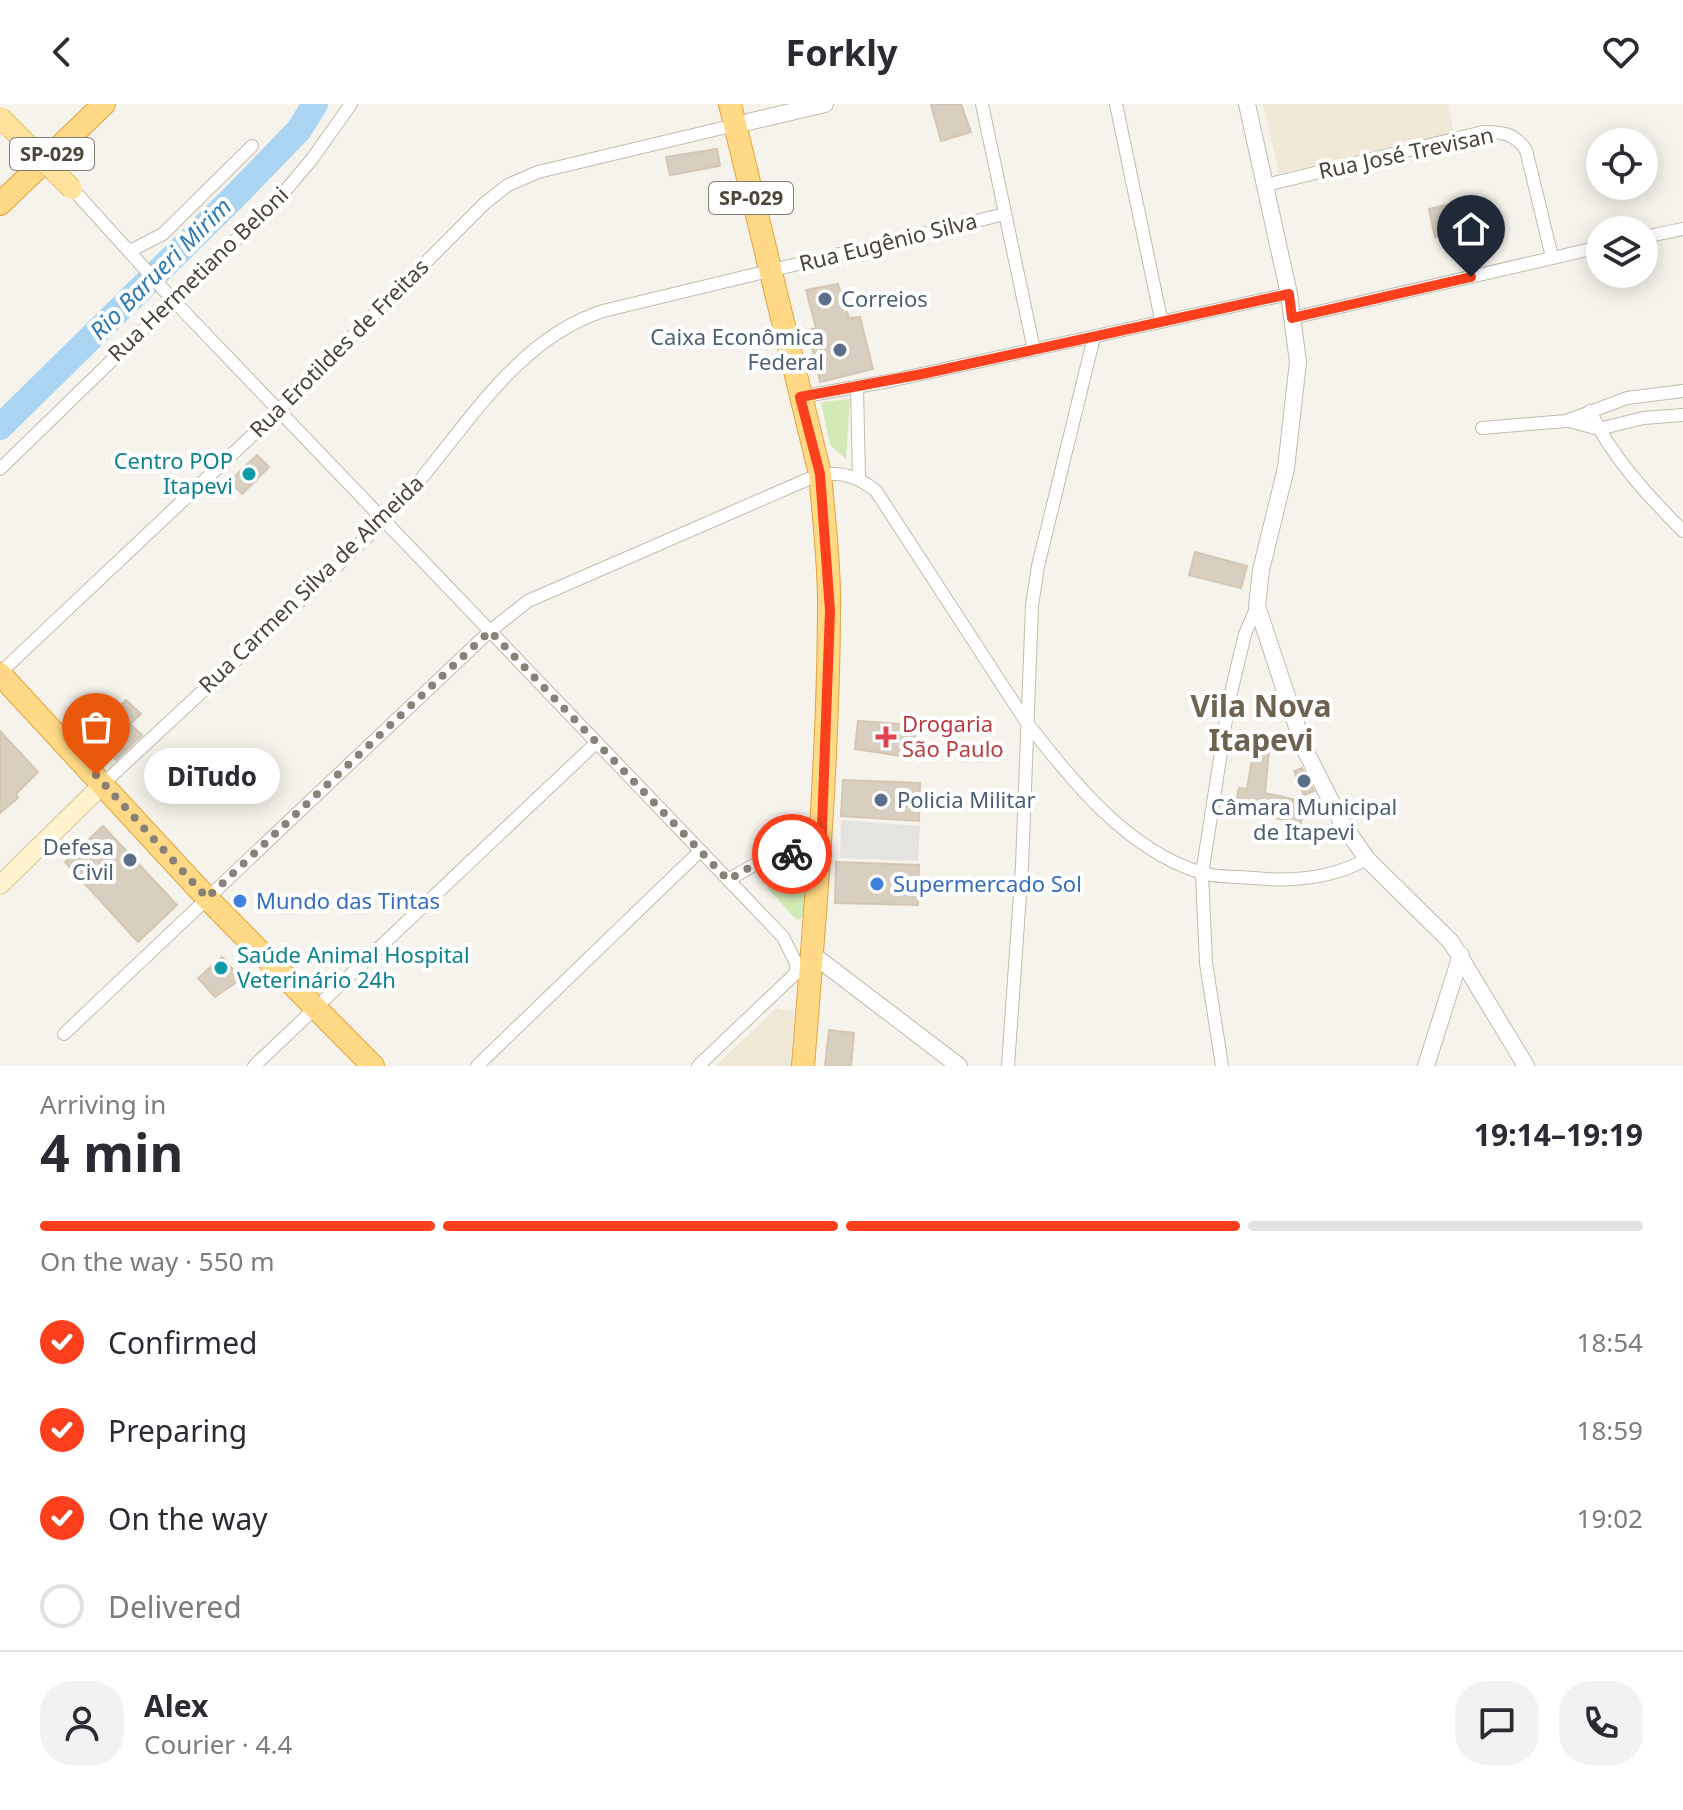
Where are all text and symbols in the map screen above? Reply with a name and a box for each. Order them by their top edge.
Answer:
text: Forkly [786,28,897,77]
icon: back [40,30,84,74]
icon: heart [1599,30,1643,74]
street label: Rua José Trevisan [1315,119,1496,185]
map controls [1586,128,1658,288]
button: locate [1586,128,1658,200]
road number: SP-029 [10,138,94,170]
street label: Rua Hermetiano Beloni [101,179,294,367]
road number: SP-029 [709,182,793,214]
water label: Rio Barueri Mirim [82,190,238,346]
pin [1437,195,1505,277]
street label: Rua Eugênio Silva [796,204,980,278]
icon: home [1449,207,1493,251]
button: layers [1586,216,1658,288]
street label: Rua Erotildes de Freitas [242,251,434,443]
place label: Correios [841,283,928,313]
marker: Correios [816,290,834,308]
place label: Caixa Econômica Federal [650,321,824,376]
marker: Caixa Econômica Federal [831,341,849,359]
place label: Centro POP Itapevi [114,445,233,500]
marker: Centro POP Itapevi [240,465,258,483]
street label: Rua Carmen Silva de Almeida [191,468,429,699]
district label: Vila Nova Itapevi [1191,685,1331,760]
pin [62,693,130,775]
icon: bag [74,705,118,749]
place label: Drogaria São Paulo [902,708,1004,763]
marker: Drogaria São Paulo [877,728,895,746]
callout: DiTudo [144,747,280,803]
text: DiTudo [167,758,257,794]
marker: Câmara Municipal de Itapevi [1295,772,1313,790]
place label: Policia Militar [897,784,1036,814]
marker: Policia Militar [872,791,890,809]
place label: Câmara Municipal de Itapevi [1211,791,1397,846]
courier [752,814,832,894]
place label: Defesa Civil [43,831,114,886]
icon: bike [770,832,814,876]
marker: Defesa Civil [121,851,139,869]
place label: Supermercado Sol [893,868,1082,898]
marker: Supermercado Sol [868,875,886,893]
place label: Mundo das Tintas [256,885,440,915]
marker: Mundo das Tintas [231,892,249,910]
place label: Saúde Animal Hospital Veterinário 24h [237,939,470,994]
marker: Saúde Animal Hospital Veterinário 24h [212,959,230,977]
text: Arriving in [40,1086,166,1122]
text: 19:14–19:19 [1474,1114,1643,1155]
text: 4 min [40,1116,183,1187]
text: On the way · 550 m [40,1243,274,1279]
icon: check [40,1320,84,1364]
text: Confirmed [108,1322,258,1363]
text: 18:54 [1577,1324,1643,1360]
icon: check [40,1408,84,1452]
text: Preparing [108,1410,247,1451]
text: 18:59 [1577,1412,1643,1448]
icon: check [40,1496,84,1540]
text: On the way [108,1498,268,1539]
text: 19:02 [1577,1500,1643,1536]
text: Delivered [108,1586,242,1627]
button: person [40,1681,124,1765]
button: chat [1455,1681,1539,1765]
button: phone [1559,1681,1643,1765]
text: Alex [144,1685,208,1726]
text: Courier · 4.4 [144,1726,292,1762]

